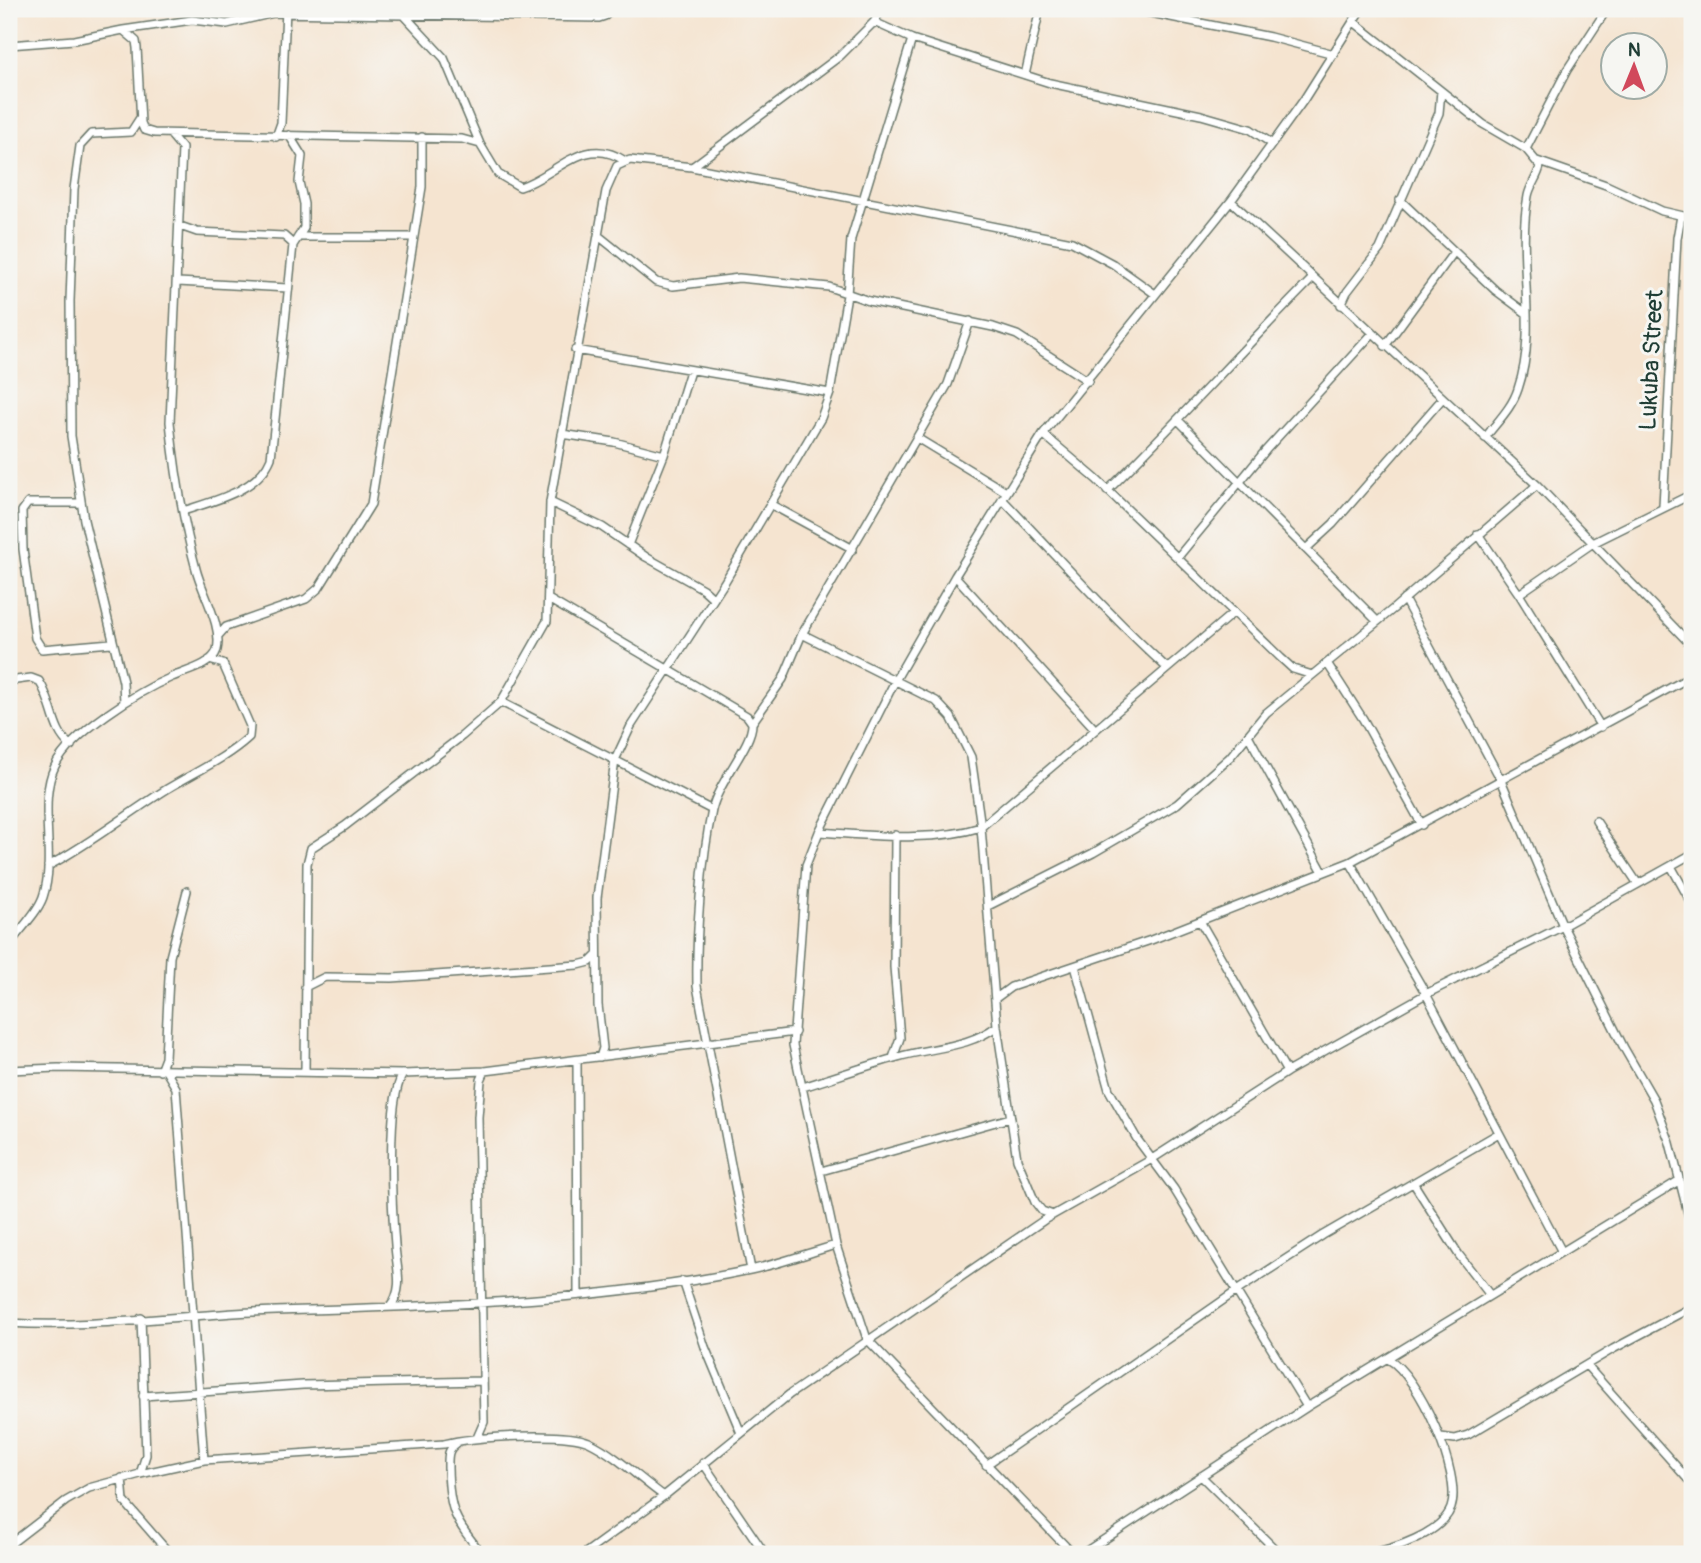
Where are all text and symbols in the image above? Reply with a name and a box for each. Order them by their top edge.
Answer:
north arrow [1600,32,1670,102]
text: N [1628,38,1641,62]
street label: Lukuba Street [1633,289,1670,431]

